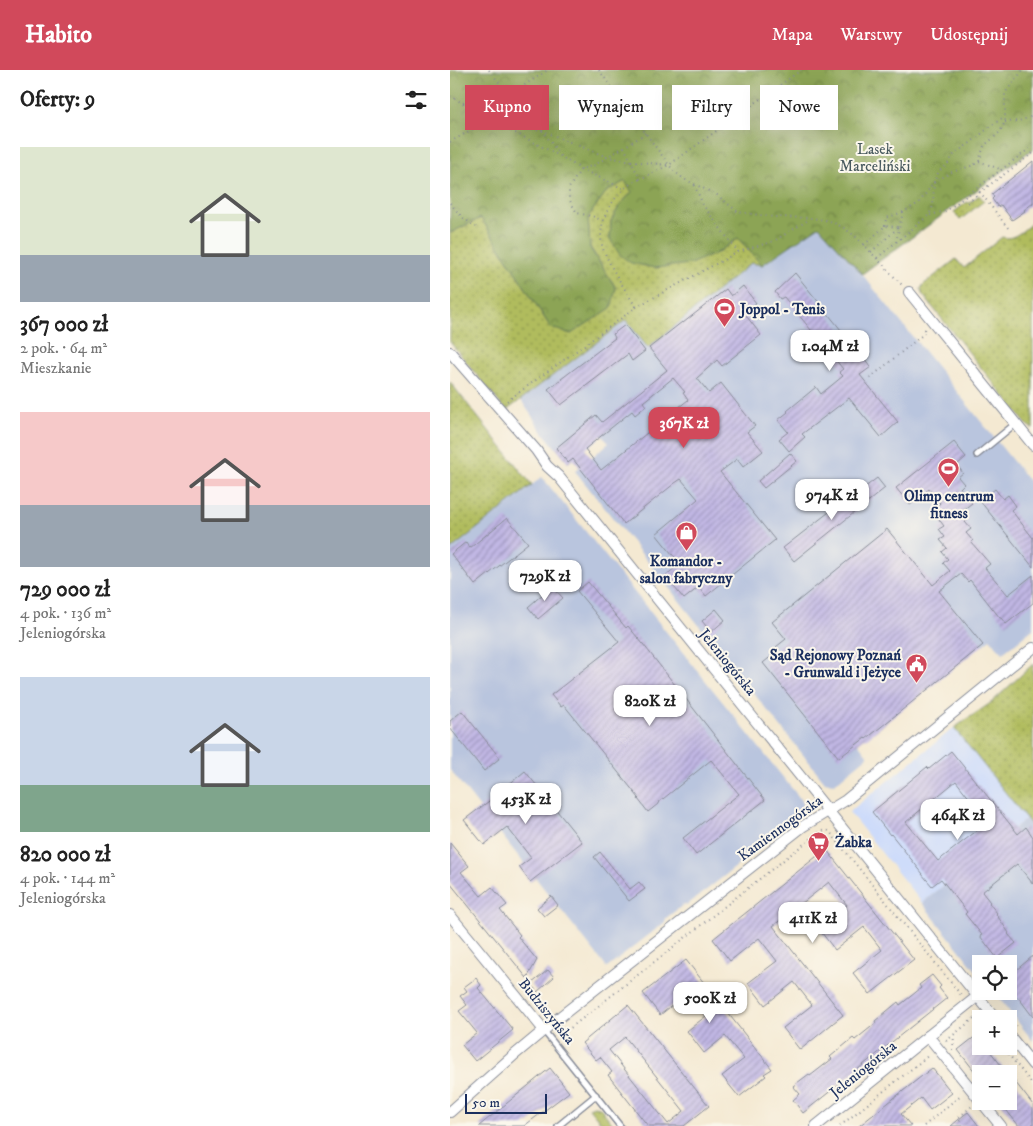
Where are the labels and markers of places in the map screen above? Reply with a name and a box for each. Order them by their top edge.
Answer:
sports icon: Joppol - Tenis [712,297,736,328]
place label: Joppol - Tenis [738,300,825,319]
pin: 1.04M zł [778,330,882,372]
pin: 367K zł [638,406,730,449]
sports icon: Olimp centrum fitness [937,456,961,487]
pin: 974K zł [786,478,878,521]
place label: Olimp centrum fitness [904,487,995,523]
shop icon: Komandor - salon fabryczny [674,520,698,551]
place label: Komandor - salon fabryczny [640,552,733,588]
pin: 729K zł [499,560,591,602]
place label: Sąd Rejonowy Poznań - Grunwald i Jeżyce [770,646,902,682]
public building icon: Sąd Rejonowy Poznań - Grunwald i Jeżyce [905,652,929,683]
pin: 820K zł [604,684,696,727]
pin: 453K zł [480,782,572,825]
pin: 464K zł [912,798,1004,841]
supermarket icon: Żabka [807,830,831,861]
place label: Żabka [835,832,872,852]
pin: 411K zł [767,902,859,944]
pin: 500K zł [664,982,756,1024]

